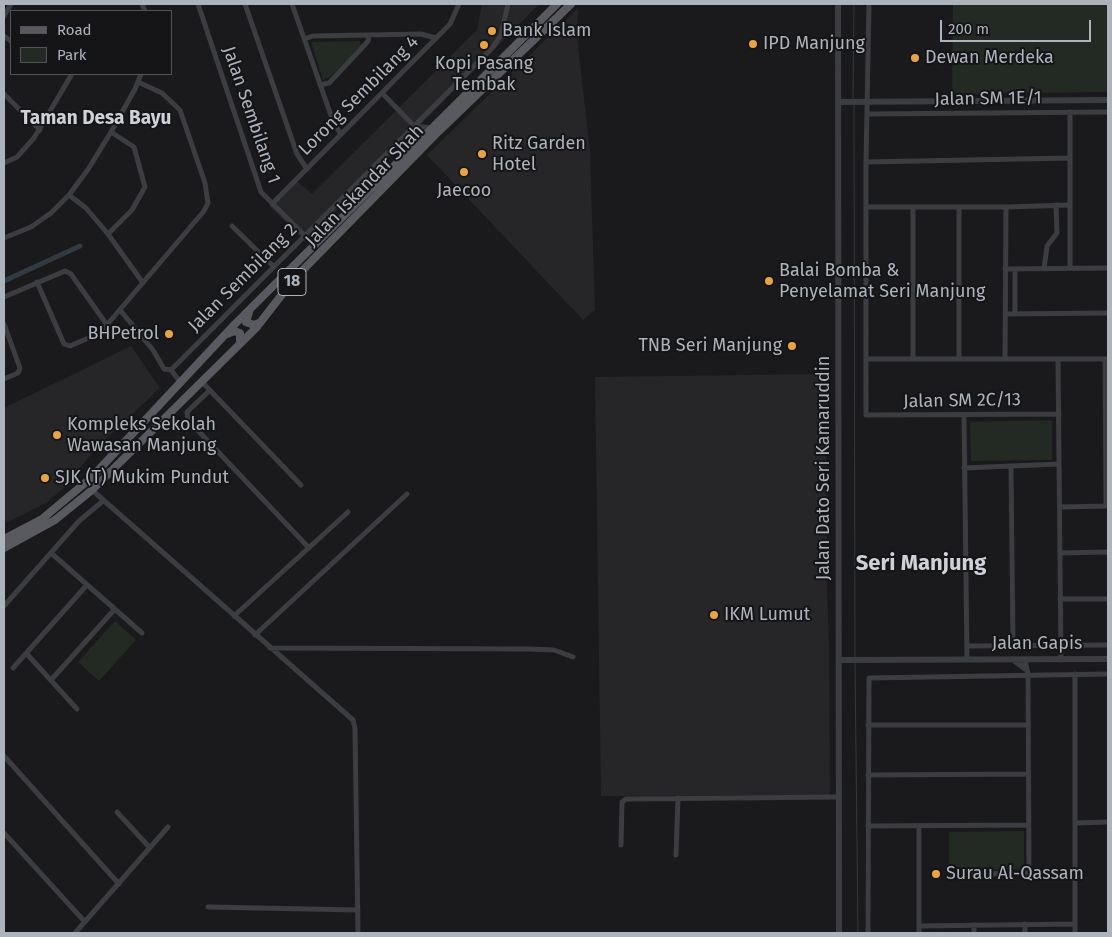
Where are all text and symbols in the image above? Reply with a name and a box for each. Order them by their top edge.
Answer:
legend [10,10,172,75]
scale bar [942,10,1093,42]
place label: Bank Islam [502,20,591,42]
text: 200 m [948,20,989,38]
text: Road [57,21,92,39]
marker: Bank Islam [486,25,498,37]
street label: Lorong Sembilang 4 [295,32,423,160]
place label: IPD Manjung [763,33,865,55]
marker: IPD Manjung [747,38,759,50]
marker: Kopi Pasang Tembak [478,39,490,51]
street label: Jalan Sembilang 1 [217,44,285,186]
text: Park [57,46,87,64]
place label: Dewan Merdeka [925,47,1054,69]
marker: Dewan Merdeka [909,52,921,64]
place label: Kopi Pasang Tembak [435,53,533,96]
street label: Jalan SM 1E/1 [934,87,1042,111]
district label: Taman Desa Bayu [21,108,171,130]
street label: Jalan Iskandar Shah [301,120,429,252]
place label: Ritz Garden Hotel [492,133,586,176]
marker: Ritz Garden Hotel [476,148,488,160]
marker: Jaecoo [458,166,470,178]
place label: Jaecoo [437,180,491,202]
street label: Jalan Sembilang 2 [184,219,302,337]
place label: Balai Bomba & Penyelamat Seri Manjung [779,260,985,302]
road number: 18 [278,268,306,296]
marker: Balai Bomba & Penyelamat Seri Manjung [763,275,775,287]
place label: BHPetrol [87,323,159,345]
marker: BHPetrol [163,328,175,340]
place label: TNB Seri Manjung [639,335,782,357]
marker: TNB Seri Manjung [786,340,798,352]
street label: Jalan Dato Seri Kamaruddin [813,356,835,580]
street label: Jalan SM 2C/13 [903,389,1021,413]
place label: Kompleks Sekolah Wawasan Manjung [67,414,216,456]
marker: Kompleks Sekolah Wawasan Manjung [51,429,63,441]
place label: SJK (T) Mukim Pundut [55,467,229,489]
marker: SJK (T) Mukim Pundut [39,472,51,484]
district label: Seri Manjung [856,551,986,577]
place label: IKM Lumut [724,604,810,626]
marker: IKM Lumut [708,609,720,621]
street label: Jalan Gapis [992,633,1082,655]
place label: Surau Al-Qassam [946,863,1084,885]
marker: Surau Al-Qassam [930,868,942,880]

